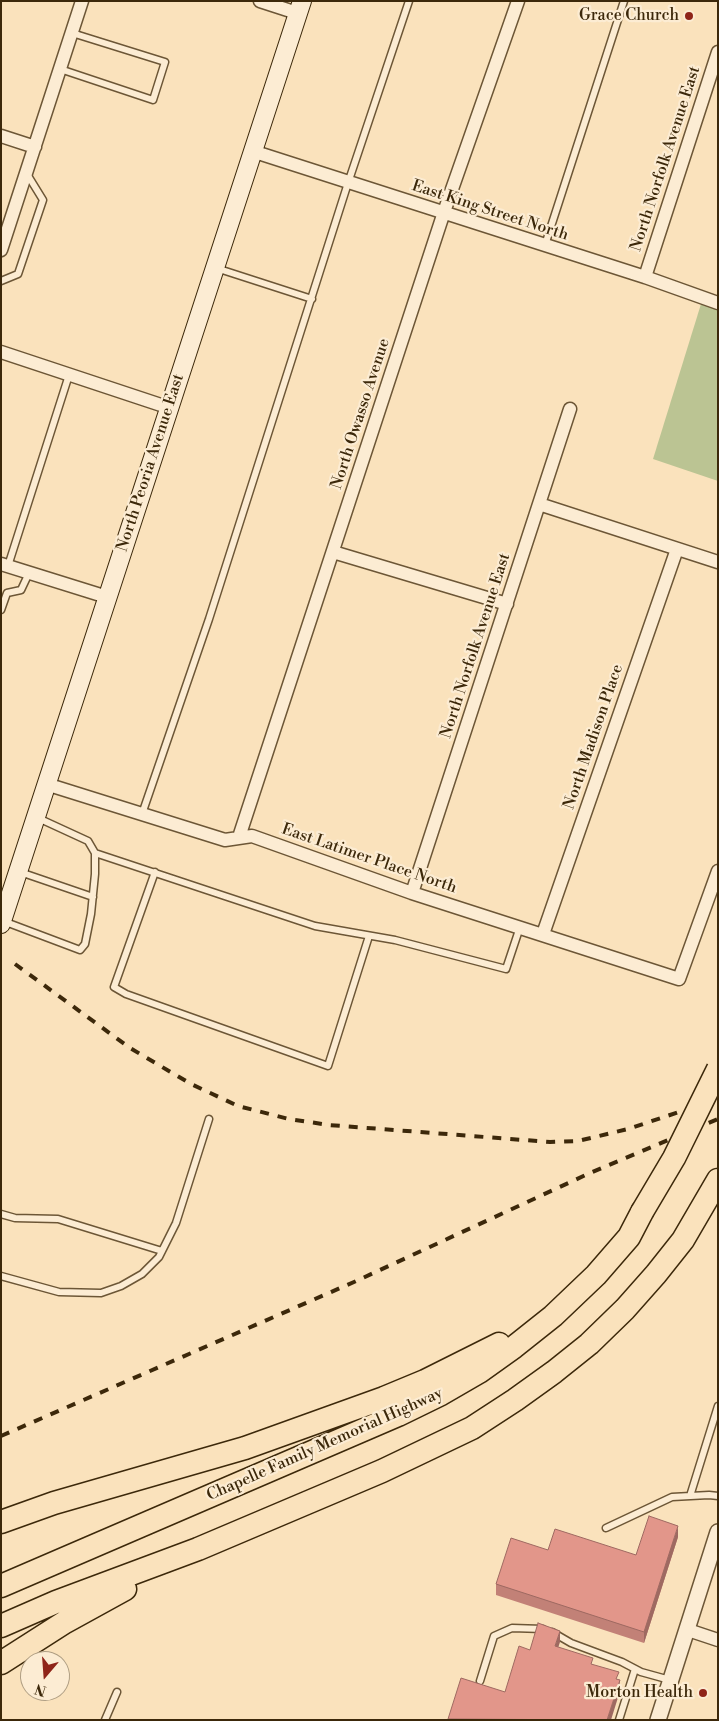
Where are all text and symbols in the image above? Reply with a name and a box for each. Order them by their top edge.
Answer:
place label: Grace Church [579,6,679,26]
marker: Grace Church [683,10,695,22]
street label: North Norfolk Avenue East [627,64,705,254]
street label: East King Street North [409,177,571,245]
street label: North Owasso Avenue [328,336,394,492]
street label: North Peoria Avenue East [113,372,189,554]
street label: North Norfolk Avenue East [437,551,515,741]
street label: North Madison Place [560,662,628,812]
street label: East Latimer Place North [279,820,459,898]
street label: Chapelle Family Memorial Highway [204,1384,446,1506]
north arrow [20,1651,70,1701]
text: N [33,1679,49,1700]
place label: Morton Health [586,1683,693,1703]
marker: Morton Health [697,1687,709,1699]

